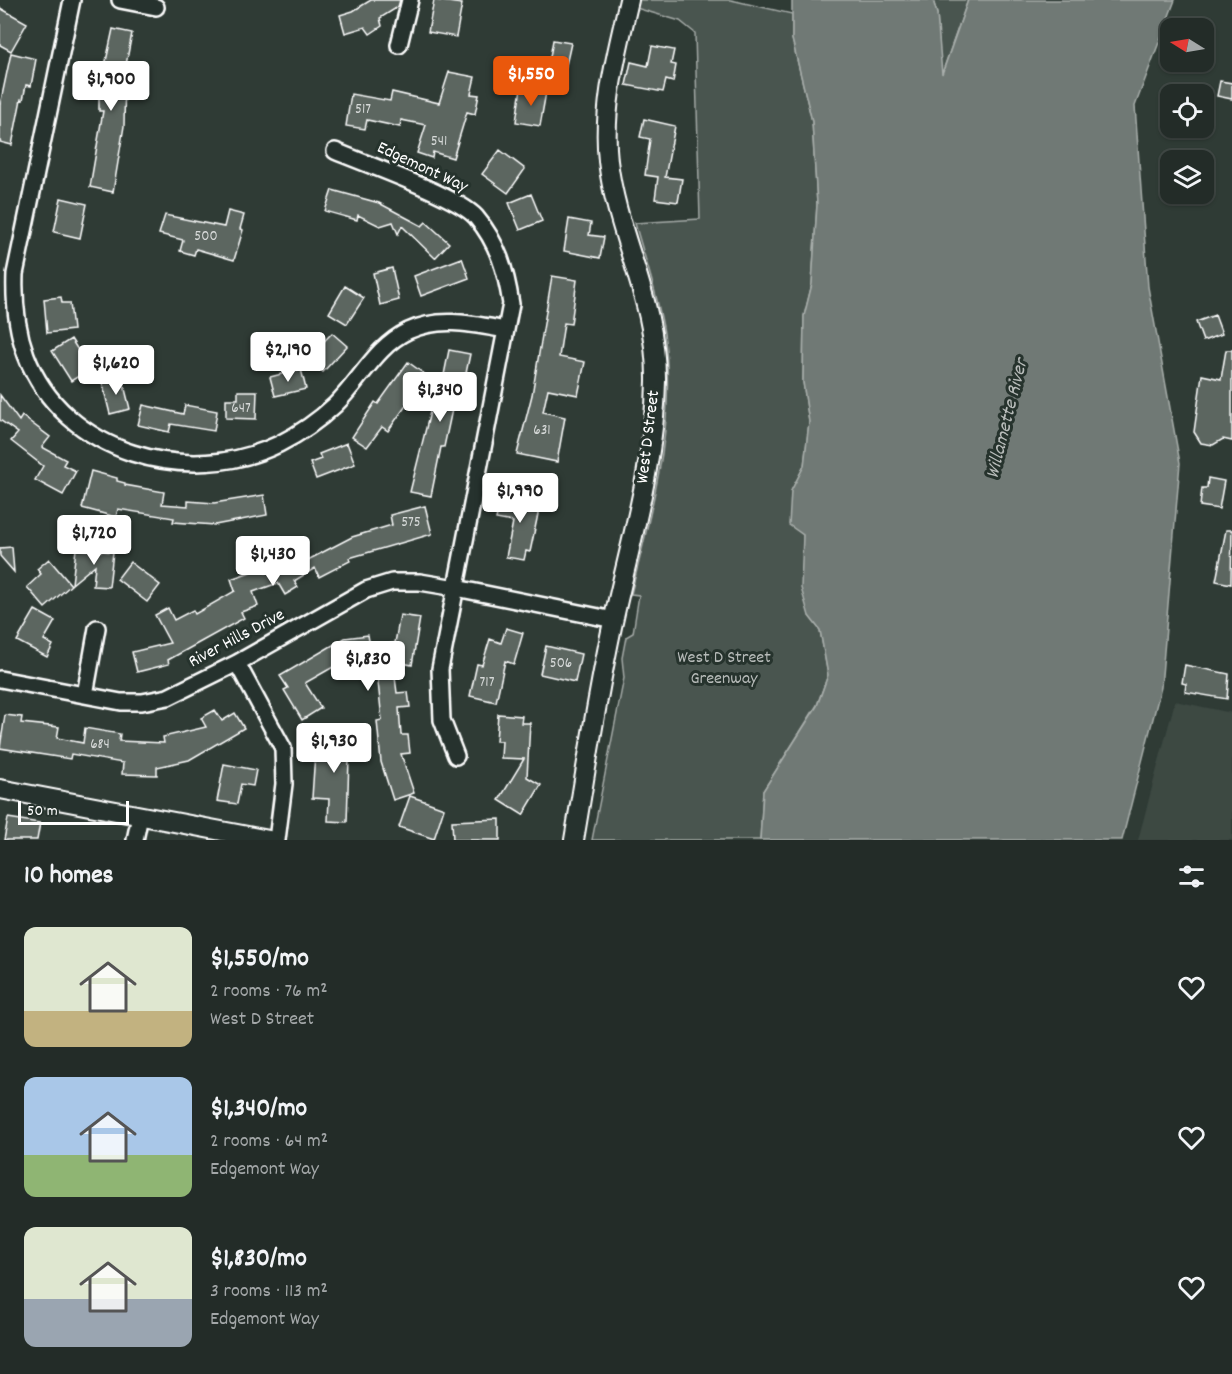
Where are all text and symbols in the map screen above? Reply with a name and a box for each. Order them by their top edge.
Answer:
north arrow [1160,18,1214,72]
map controls [1160,18,1214,204]
pin: $1,550 [482,56,580,107]
pin: $1,900 [62,61,160,112]
text: $1,550 [507,61,555,89]
text: $1,900 [86,66,136,94]
button: locate [1160,84,1214,138]
house number: 517 [355,99,371,121]
house number: 541 [431,131,447,153]
street label: Edgemont Way [372,136,472,200]
button: layers [1160,150,1214,204]
house number: 500 [194,226,218,248]
pin: $2,190 [239,332,337,383]
text: $2,190 [264,337,312,365]
pin: $1,620 [67,345,165,396]
text: $1,620 [92,350,140,378]
water label: Willamette River [980,354,1037,482]
pin: $1,340 [391,372,489,423]
text: $1,340 [417,377,463,405]
street label: West D Street [631,389,667,485]
house number: 647 [231,398,251,420]
house number: 631 [533,420,551,442]
pin: $1,990 [471,473,569,524]
text: $1,990 [496,478,544,506]
house number: 575 [401,512,421,534]
pin: $1,720 [45,515,143,566]
text: $1,720 [71,520,117,548]
pin: $1,430 [224,536,322,587]
text: $1,430 [250,541,296,569]
street label: River Hills Drive [184,603,290,675]
pin: $1,830 [319,641,417,692]
text: $1,830 [345,646,391,674]
park label: West D Street Greenway [677,646,771,692]
house number: 506 [550,653,572,675]
house number: 717 [480,672,495,694]
pin: $1,930 [285,723,383,774]
text: $1,930 [310,728,358,756]
house number: 684 [90,734,110,756]
scale bar [18,798,129,826]
text: 50 m [27,800,58,823]
text: 10 homes [24,858,114,895]
icon: filters [1175,860,1208,893]
text: $1,550/mo [210,941,309,978]
icon: home [72,951,144,1023]
icon: heart [1175,971,1208,1004]
text: 2 rooms · 76 m² [210,978,328,1006]
text: West D Street [210,1006,314,1034]
text: $1,340/mo [210,1091,307,1128]
icon: home [72,1101,144,1173]
icon: heart [1175,1121,1208,1154]
text: 2 rooms · 64 m² [210,1128,328,1156]
text: Edgemont Way [210,1156,319,1184]
text: $1,830/mo [210,1241,307,1278]
icon: home [72,1251,144,1323]
icon: heart [1175,1271,1208,1304]
text: 3 rooms · 113 m² [210,1278,328,1306]
text: Edgemont Way [210,1306,319,1334]

